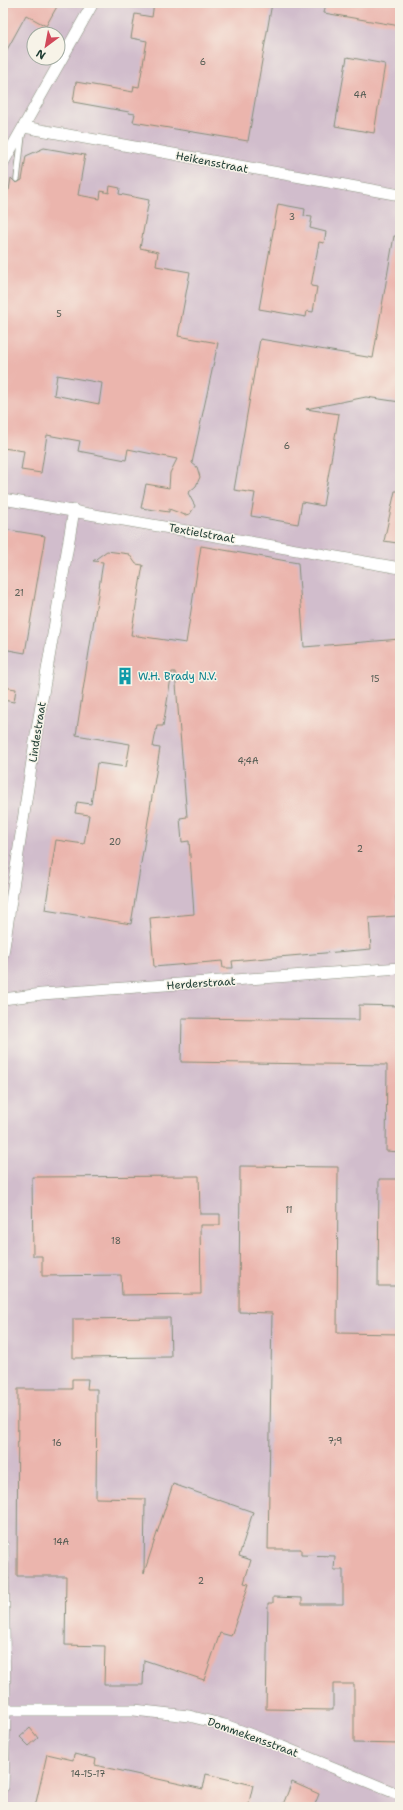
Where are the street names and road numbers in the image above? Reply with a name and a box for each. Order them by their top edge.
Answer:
street label: Heikensstraat [174,148,250,177]
street label: Textielstraat [168,520,236,547]
street label: Lindestraat [25,701,50,763]
street label: Herderstraat [166,974,236,993]
street label: Dommekensstraat [205,1714,300,1761]

